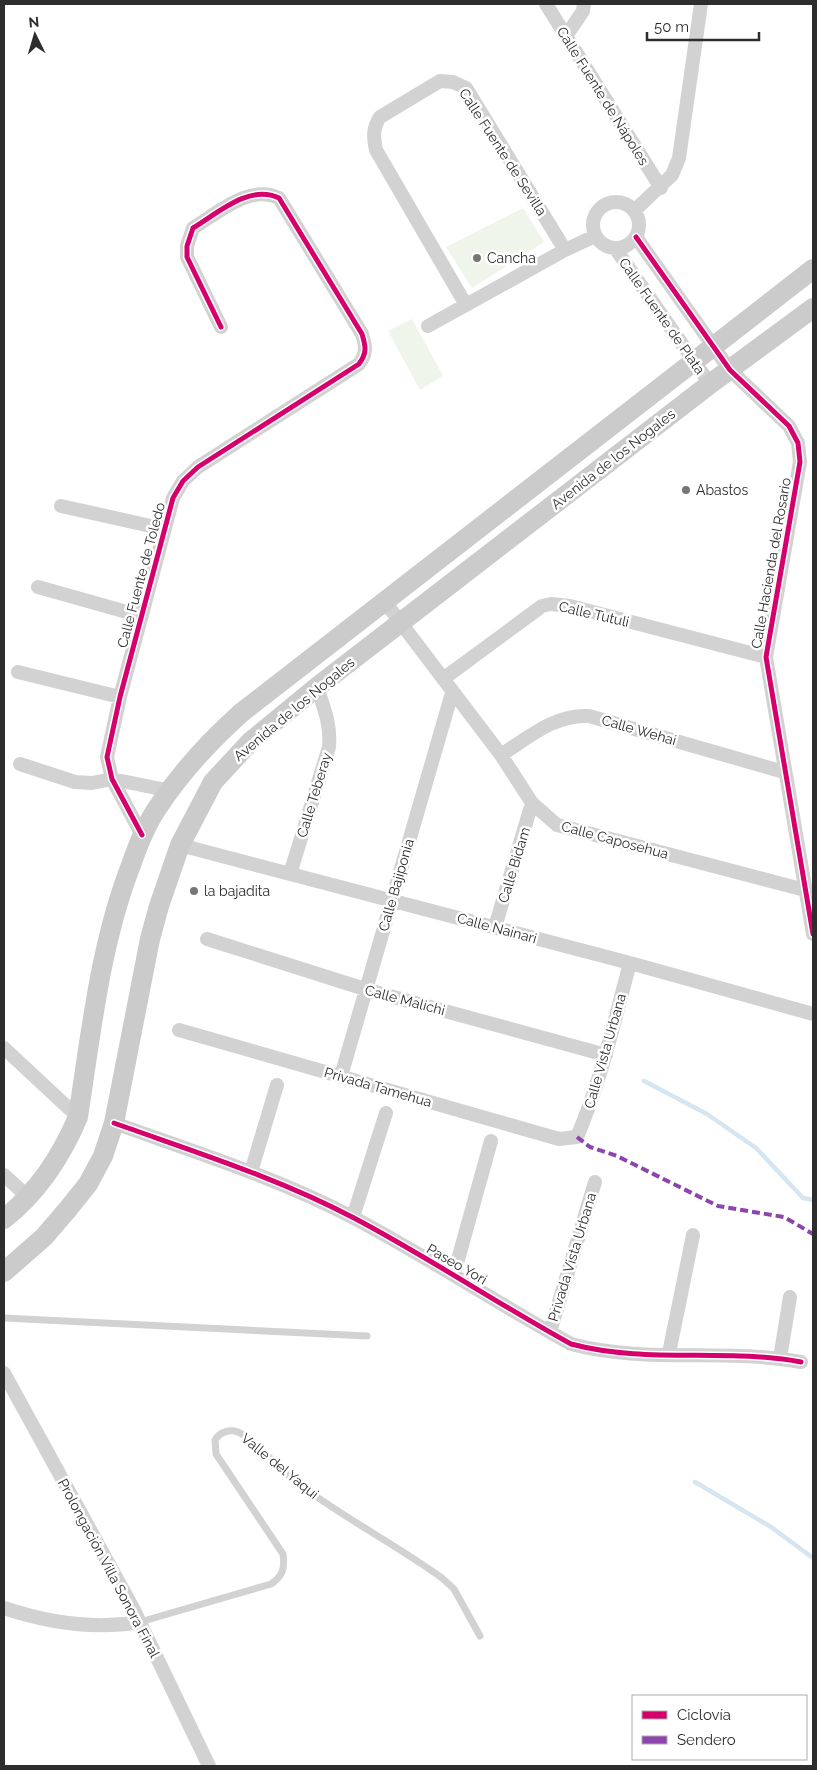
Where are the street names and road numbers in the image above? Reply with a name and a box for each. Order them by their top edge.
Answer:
street label: Calle Fuente de Nápoles [554,24,652,168]
street label: Calle Fuente de Sevilla [456,86,550,218]
street label: Calle Fuente de Plata [616,255,708,377]
street label: Avenida de los Nogales [548,406,678,512]
street label: Calle Hacienda del Rosario [748,476,794,650]
street label: Calle Fuente de Toledo [114,501,168,649]
street label: Calle Tutuli [557,598,631,630]
street label: Avenida de los Nogales [230,654,358,764]
street label: Calle Wehai [600,712,678,748]
street label: Calle Teberay [293,750,335,839]
street label: Calle Caposehua [560,818,670,862]
street label: Calle Bidam [495,825,533,905]
street label: Calle Bajiponia [375,837,417,933]
street label: Calle Nainari [455,910,539,946]
street label: Calle Malichi [363,982,447,1018]
street label: Calle Vista Urbana [581,992,629,1110]
street label: Privada Tamehua [322,1064,434,1110]
street label: Privada Vista Urbana [545,1191,599,1323]
street label: Paseo Yori [424,1240,490,1288]
street label: Valle del Yaqui [238,1430,322,1502]
street label: Prolongación Villa Sonora Final [55,1476,163,1660]

